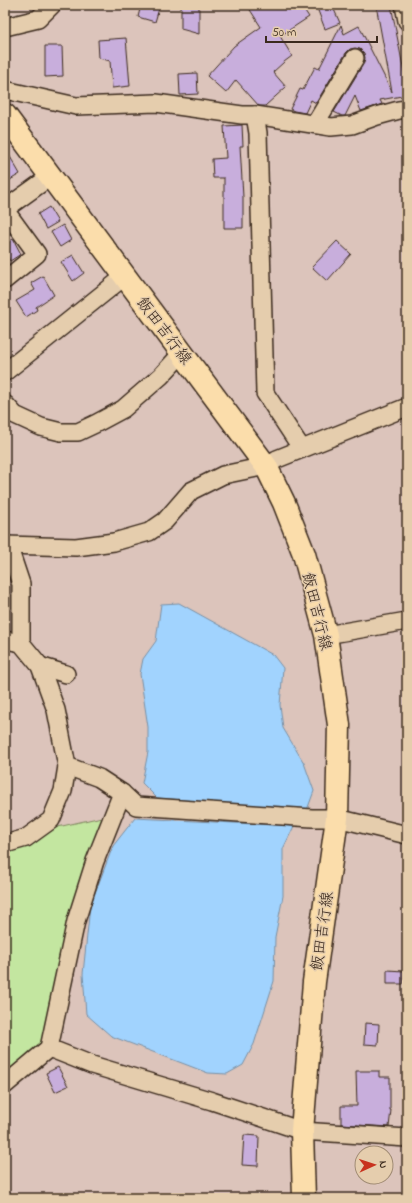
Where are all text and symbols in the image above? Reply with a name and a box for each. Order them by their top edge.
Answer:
scale bar [266,18,377,44]
text: 50 m [272,24,296,42]
street label: 飯田吉行線 [130,292,197,370]
street label: 飯田吉行線 [295,570,337,653]
street label: 飯田吉行線 [306,890,340,973]
north arrow [354,1145,394,1185]
text: N [375,1160,391,1169]

